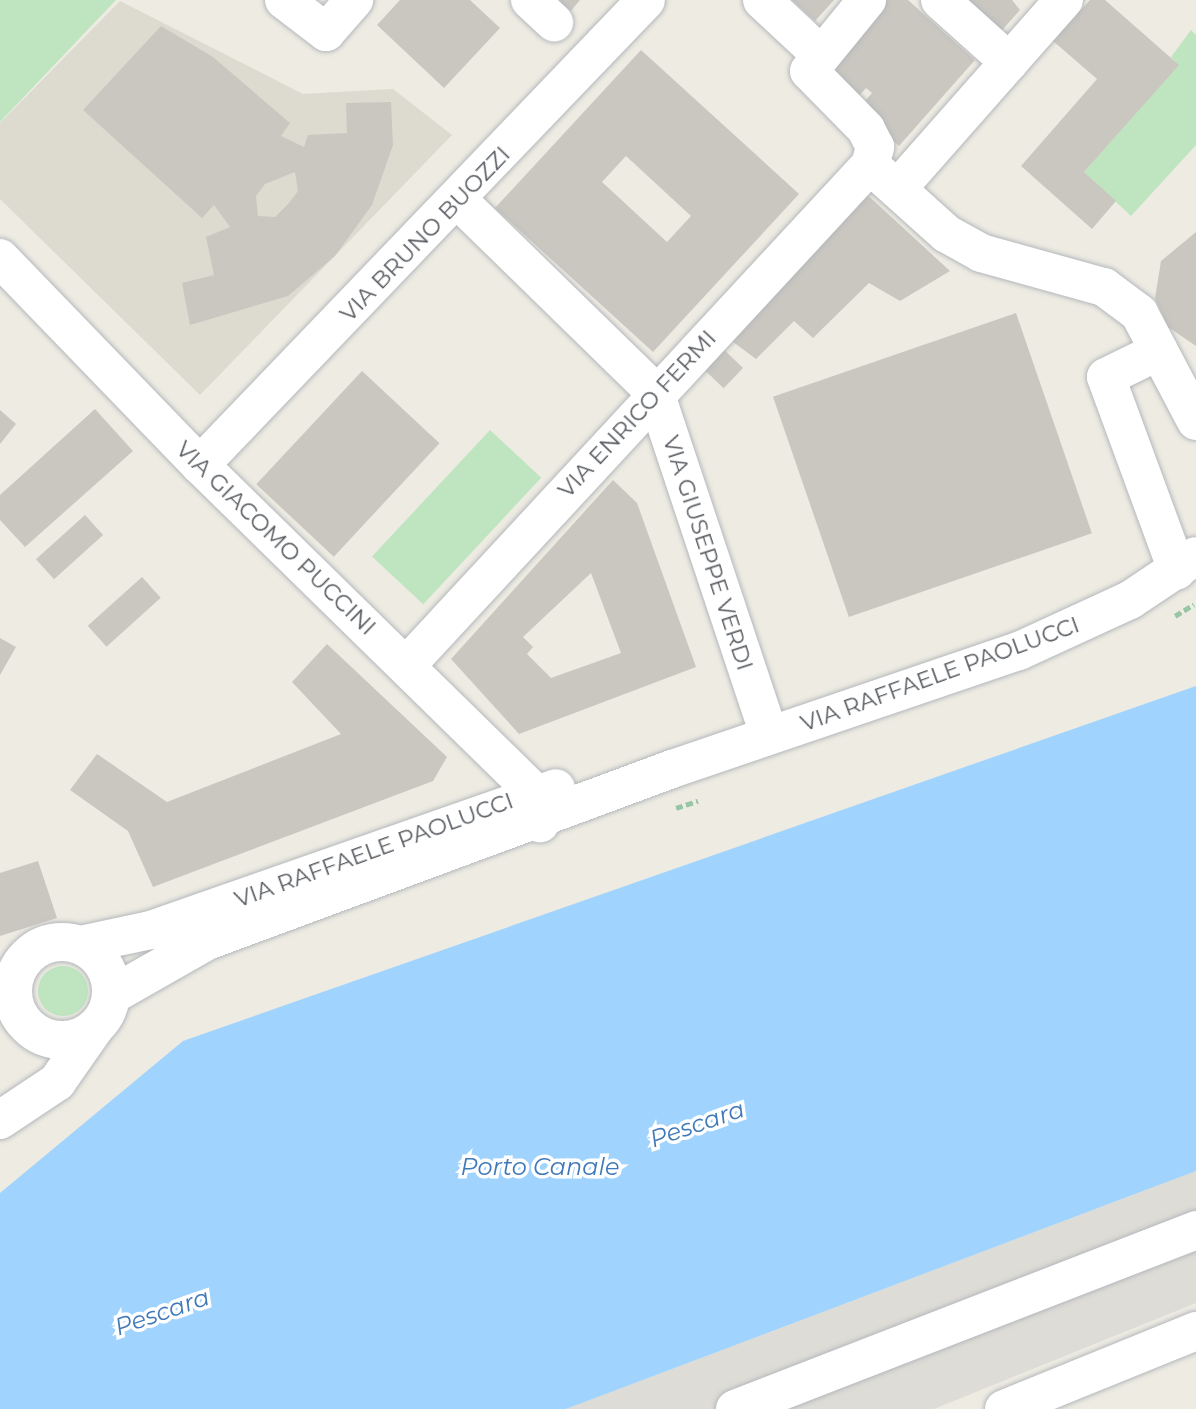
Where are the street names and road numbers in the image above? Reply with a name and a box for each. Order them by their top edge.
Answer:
street label: VIA BRUNO BUOZZI [334,141,516,327]
street label: VIA ENRICO FERMI [552,324,722,504]
street label: VIA GIUSEPPE VERDI [657,432,759,674]
street label: VIA GIACOMO PUCCINI [170,435,382,641]
street label: VIA RAFFAELE PAOLUCCI [797,611,1083,737]
street label: VIA RAFFAELE PAOLUCCI [231,787,517,913]

